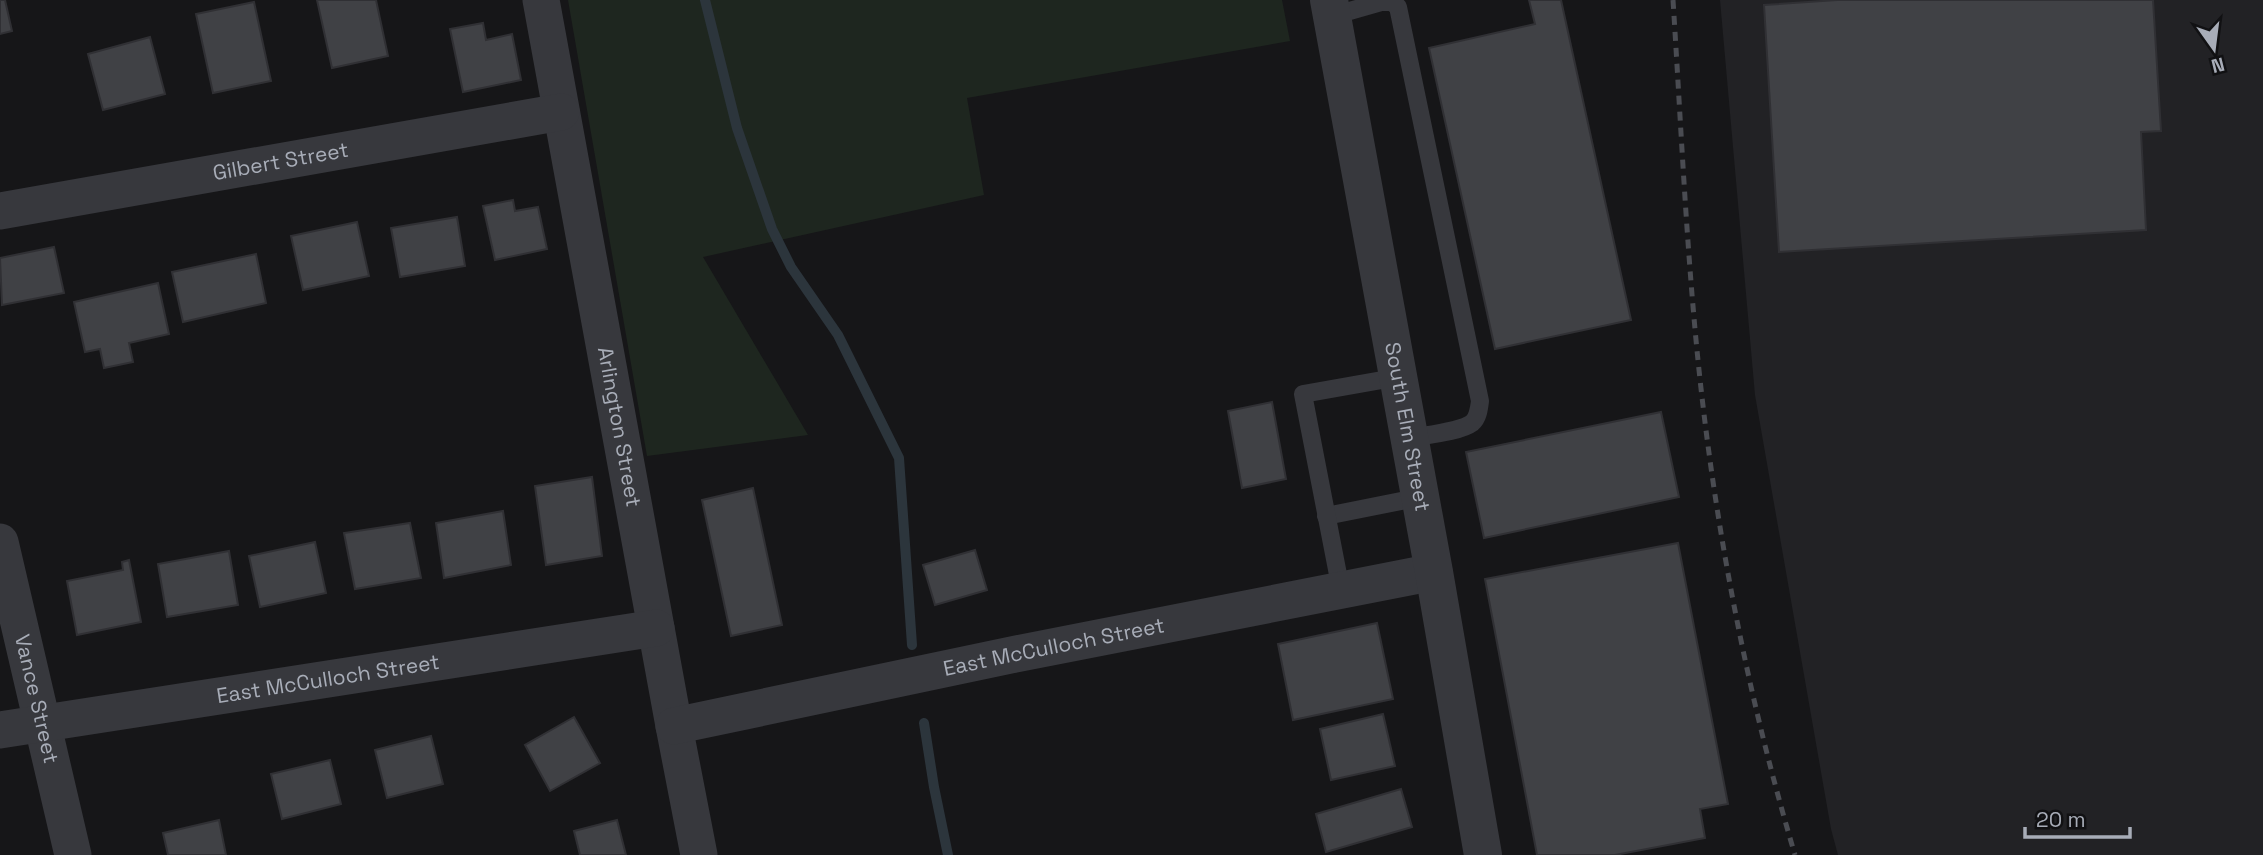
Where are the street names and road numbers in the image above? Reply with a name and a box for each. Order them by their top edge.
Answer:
street label: Gilbert Street [211,136,351,186]
street label: South Elm Street [1379,340,1437,513]
street label: Arlington Street [592,344,648,509]
street label: East McCulloch Street [941,611,1167,682]
street label: Vance Street [9,631,65,766]
street label: East McCulloch Street [215,648,441,709]

